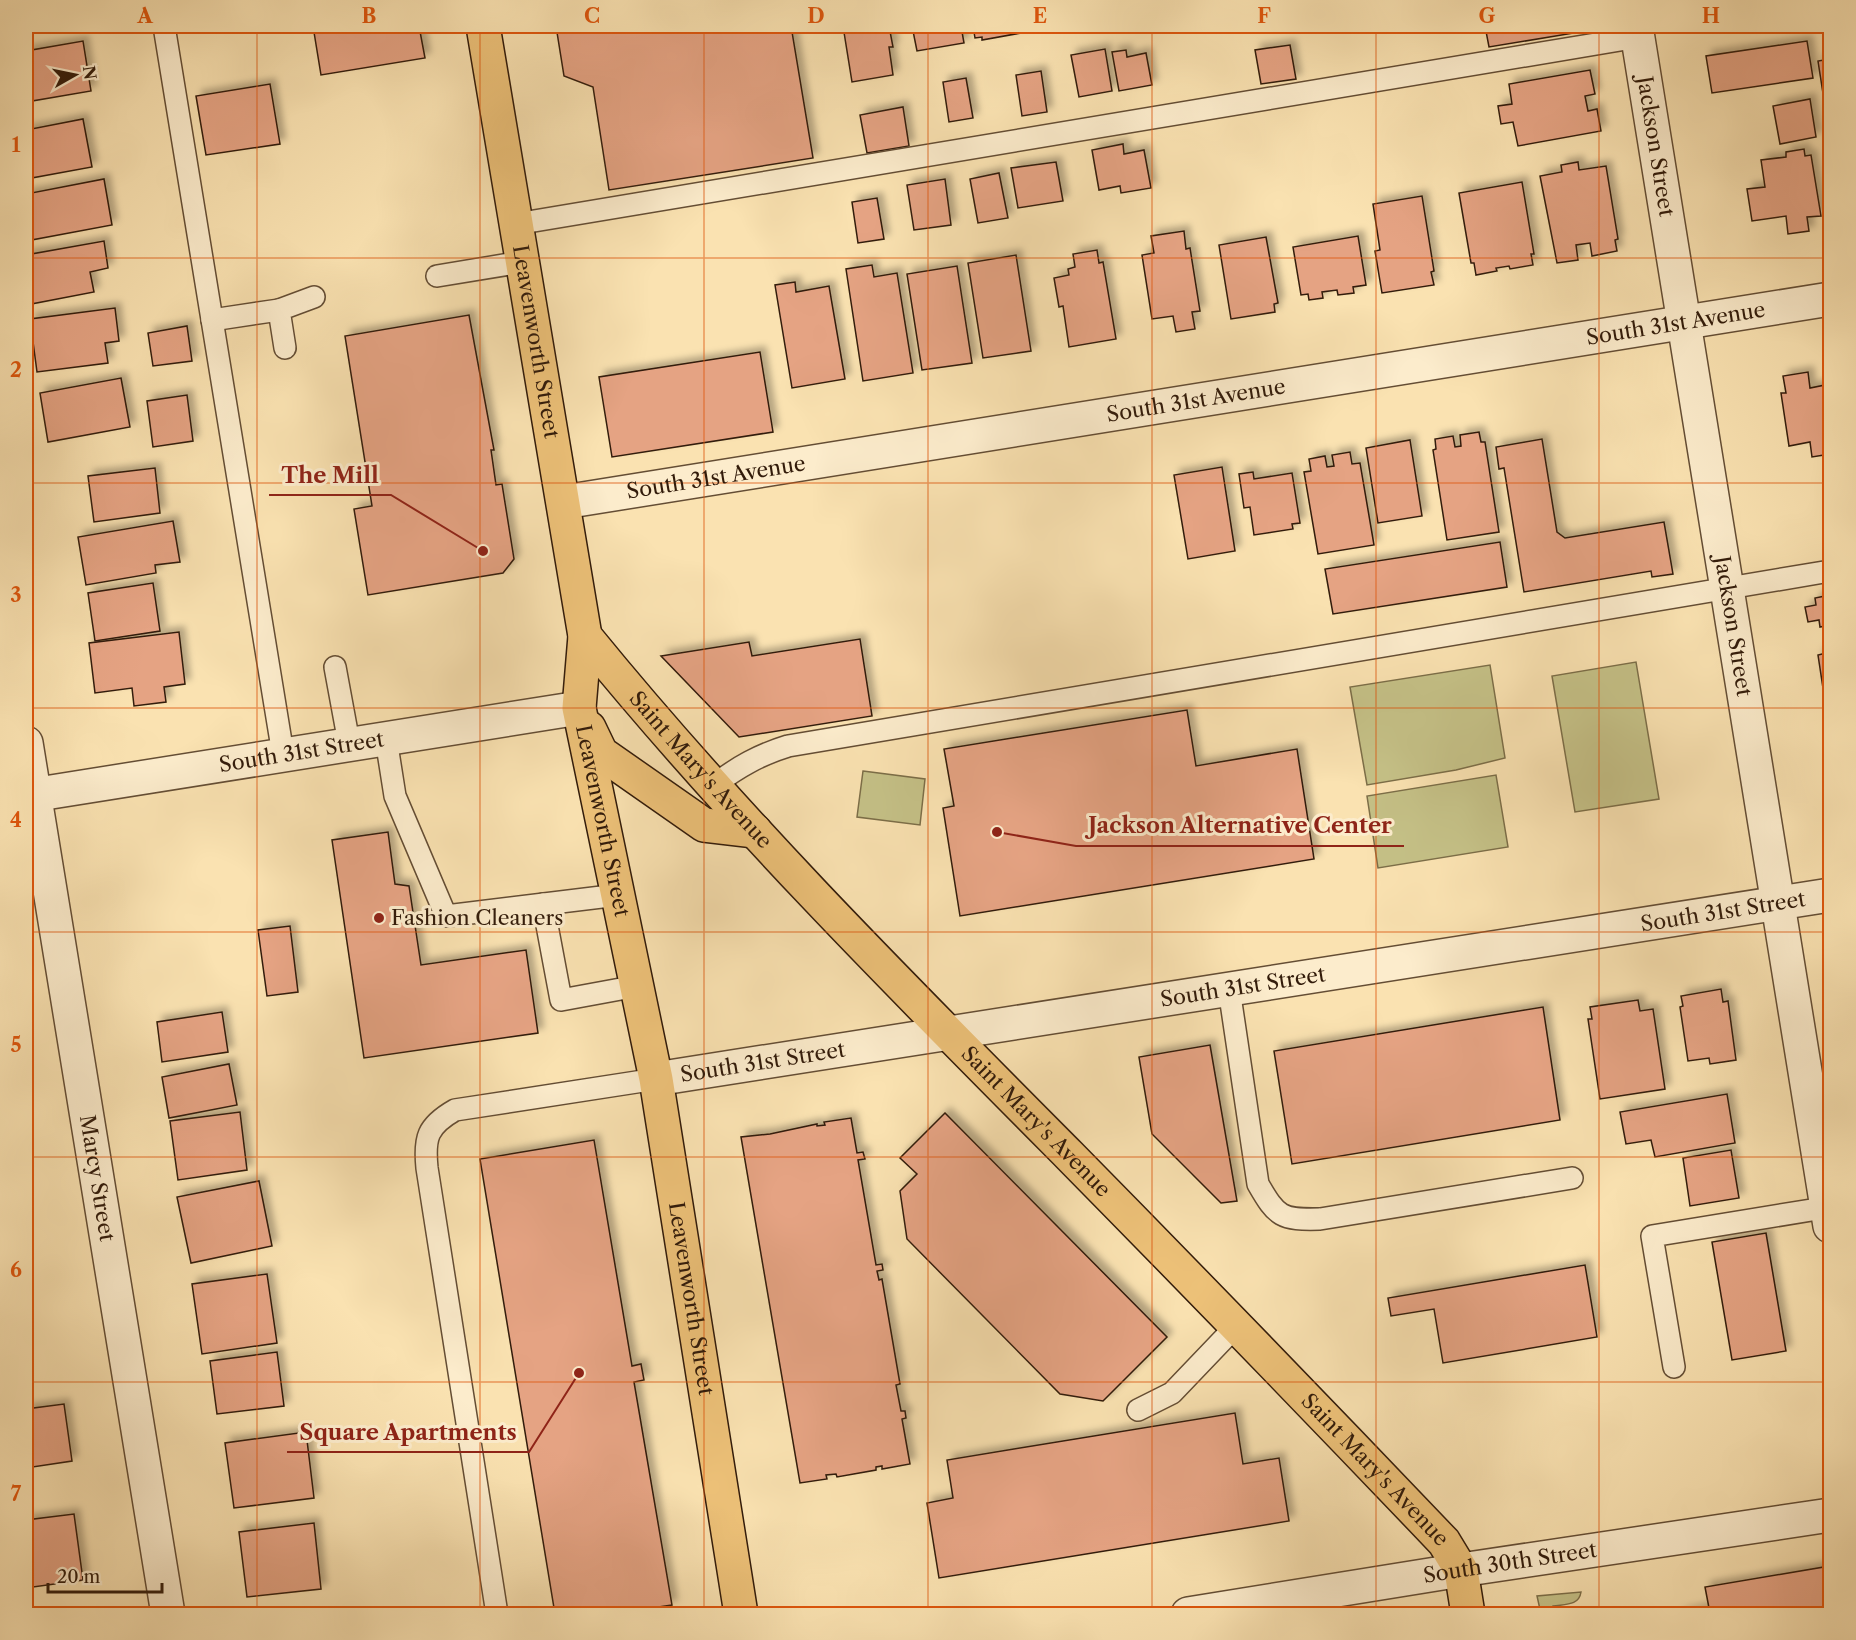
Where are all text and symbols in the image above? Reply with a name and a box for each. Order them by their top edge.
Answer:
text: A [136,4,153,28]
text: B [362,4,377,28]
text: C [584,4,600,28]
text: D [807,4,825,28]
text: E [1033,4,1047,28]
text: F [1257,4,1271,28]
text: G [1479,4,1496,28]
text: H [1702,4,1720,28]
north arrow [45,45,105,105]
text: N [79,64,101,81]
street label: Jackson Street [1632,71,1680,219]
text: 1 [12,133,21,157]
street label: Leavenworth Street [508,243,565,441]
street label: South 31st Avenue [1584,297,1767,350]
text: 2 [10,358,22,382]
street label: South 31st Avenue [1105,374,1287,427]
street label: South 31st Avenue [625,450,807,504]
callout: The Mill [269,455,391,495]
text: The Mill [281,462,379,489]
street label: Jackson Street [1709,551,1757,699]
text: 3 [10,583,22,607]
street label: Saint Mary's Avenue [625,686,777,853]
street label: Leavenworth Street [571,722,635,920]
street label: South 31st Street [217,726,386,777]
callout: Jackson Alternative Center [1076,806,1404,846]
text: 4 [10,808,22,832]
text: Jackson Alternative Center [1084,812,1392,839]
street label: South 31st Street [1639,886,1808,937]
place label: Fashion Cleaners [391,905,563,930]
marker: Fashion Cleaners [372,911,386,925]
street label: South 31st Street [1158,961,1328,1012]
text: 5 [10,1033,22,1057]
street label: South 31st Street [678,1036,847,1087]
street label: Saint Mary's Avenue [956,1041,1116,1202]
street label: Marcy Street [75,1113,120,1244]
street label: Leavenworth Street [664,1200,719,1398]
text: 6 [10,1258,22,1282]
street label: Saint Mary's Avenue [1296,1388,1454,1551]
callout: Square Apartments [287,1412,529,1452]
text: Square Apartments [299,1419,517,1446]
text: 7 [11,1482,22,1506]
street label: South 30th Street [1421,1537,1599,1588]
scale bar [48,1556,162,1594]
text: 20 m [57,1566,101,1588]

